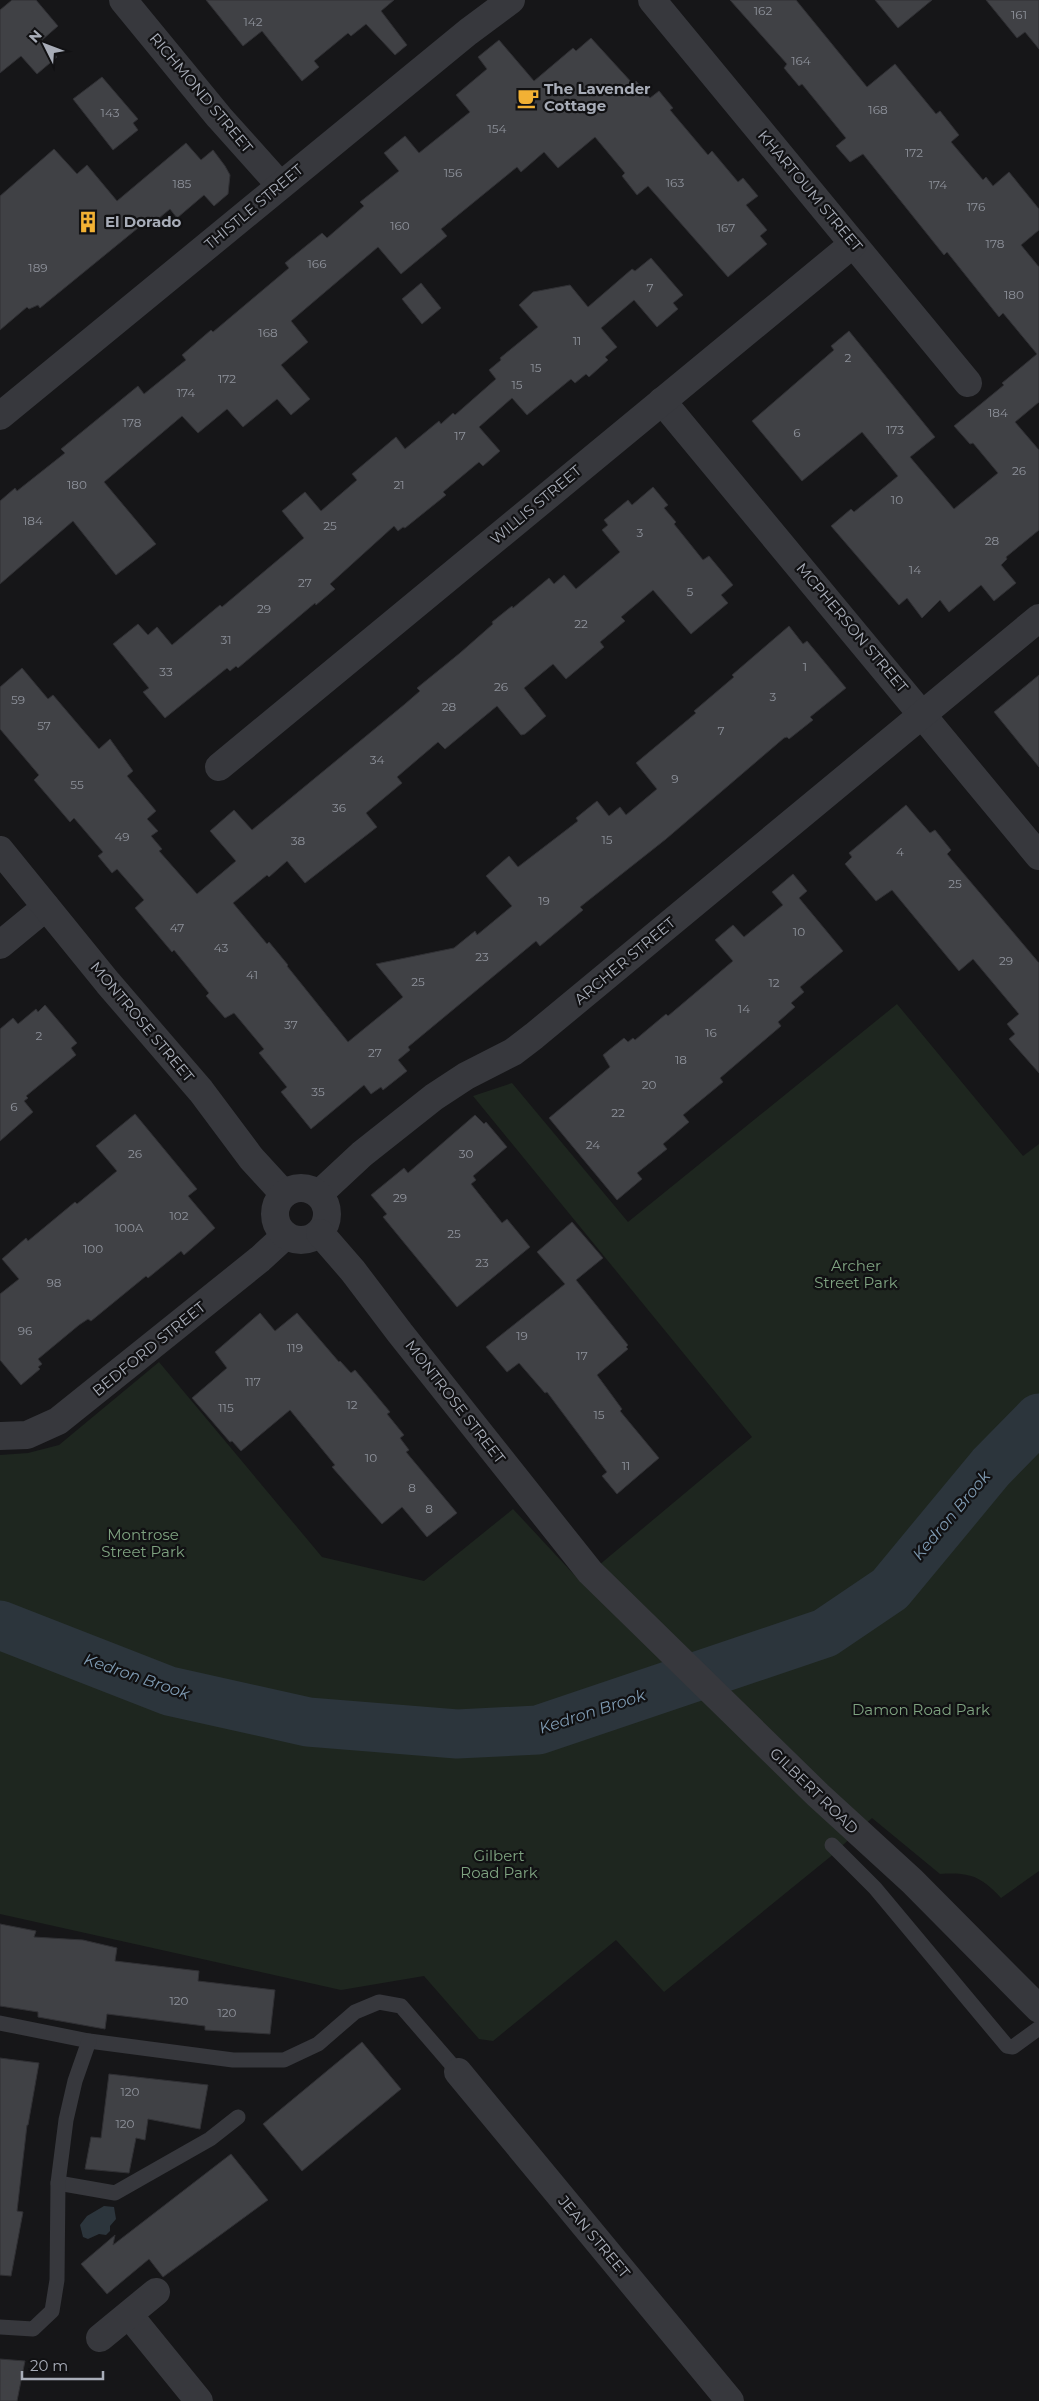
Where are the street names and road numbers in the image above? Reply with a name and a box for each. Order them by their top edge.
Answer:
street label: RICHMOND STREET [146,29,257,157]
street label: KHARTOUM STREET [754,126,867,256]
street label: THISTLE STREET [200,160,307,253]
street label: WILLIS STREET [486,461,586,548]
street label: MCPHERSON STREET [792,559,913,697]
street label: ARCHER STREET [570,912,680,1009]
street label: MONTROSE STREET [86,958,199,1086]
street label: BEDFORD STREET [88,1297,209,1400]
street label: MONTROSE STREET [401,1336,510,1468]
street label: GILBERT ROAD [766,1744,863,1838]
street label: JEAN STREET [554,2191,635,2282]

